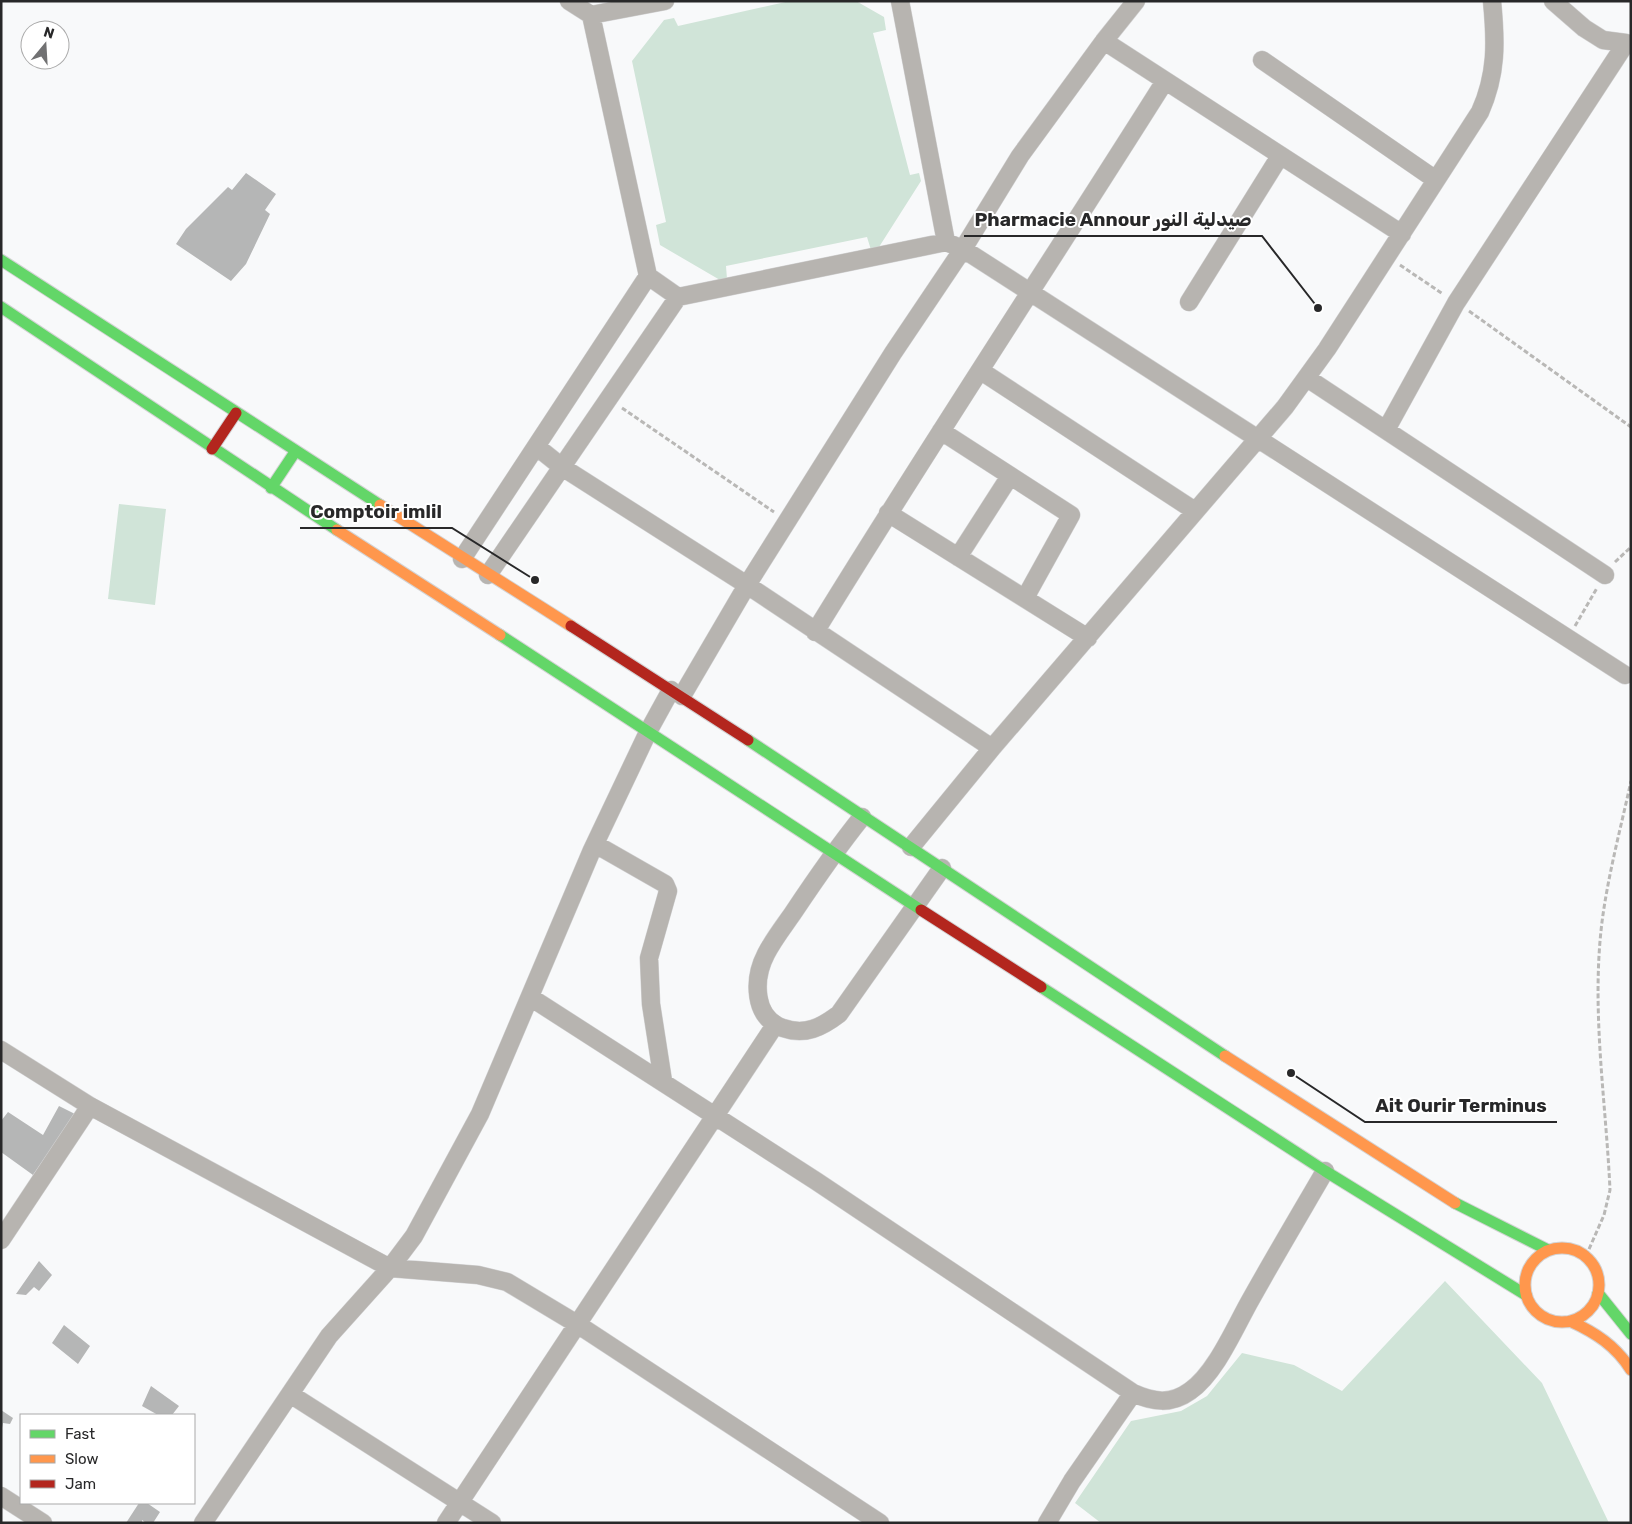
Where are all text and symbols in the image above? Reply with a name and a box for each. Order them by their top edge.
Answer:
north arrow [20,20,70,70]
text: N [41,23,56,43]
callout: Pharmacie Annour صيدلية النور [964,202,1262,236]
text: Pharmacie Annour صيدلية النور [975,208,1252,231]
callout: Comptoir imlil [300,494,452,528]
text: Comptoir imlil [310,500,442,523]
callout: Ait Ourir Terminus [1365,1088,1557,1122]
text: Ait Ourir Terminus [1375,1094,1547,1117]
legend [20,1414,195,1504]
text: Fast [65,1425,95,1443]
text: Slow [65,1450,98,1468]
text: Jam [65,1475,96,1493]

